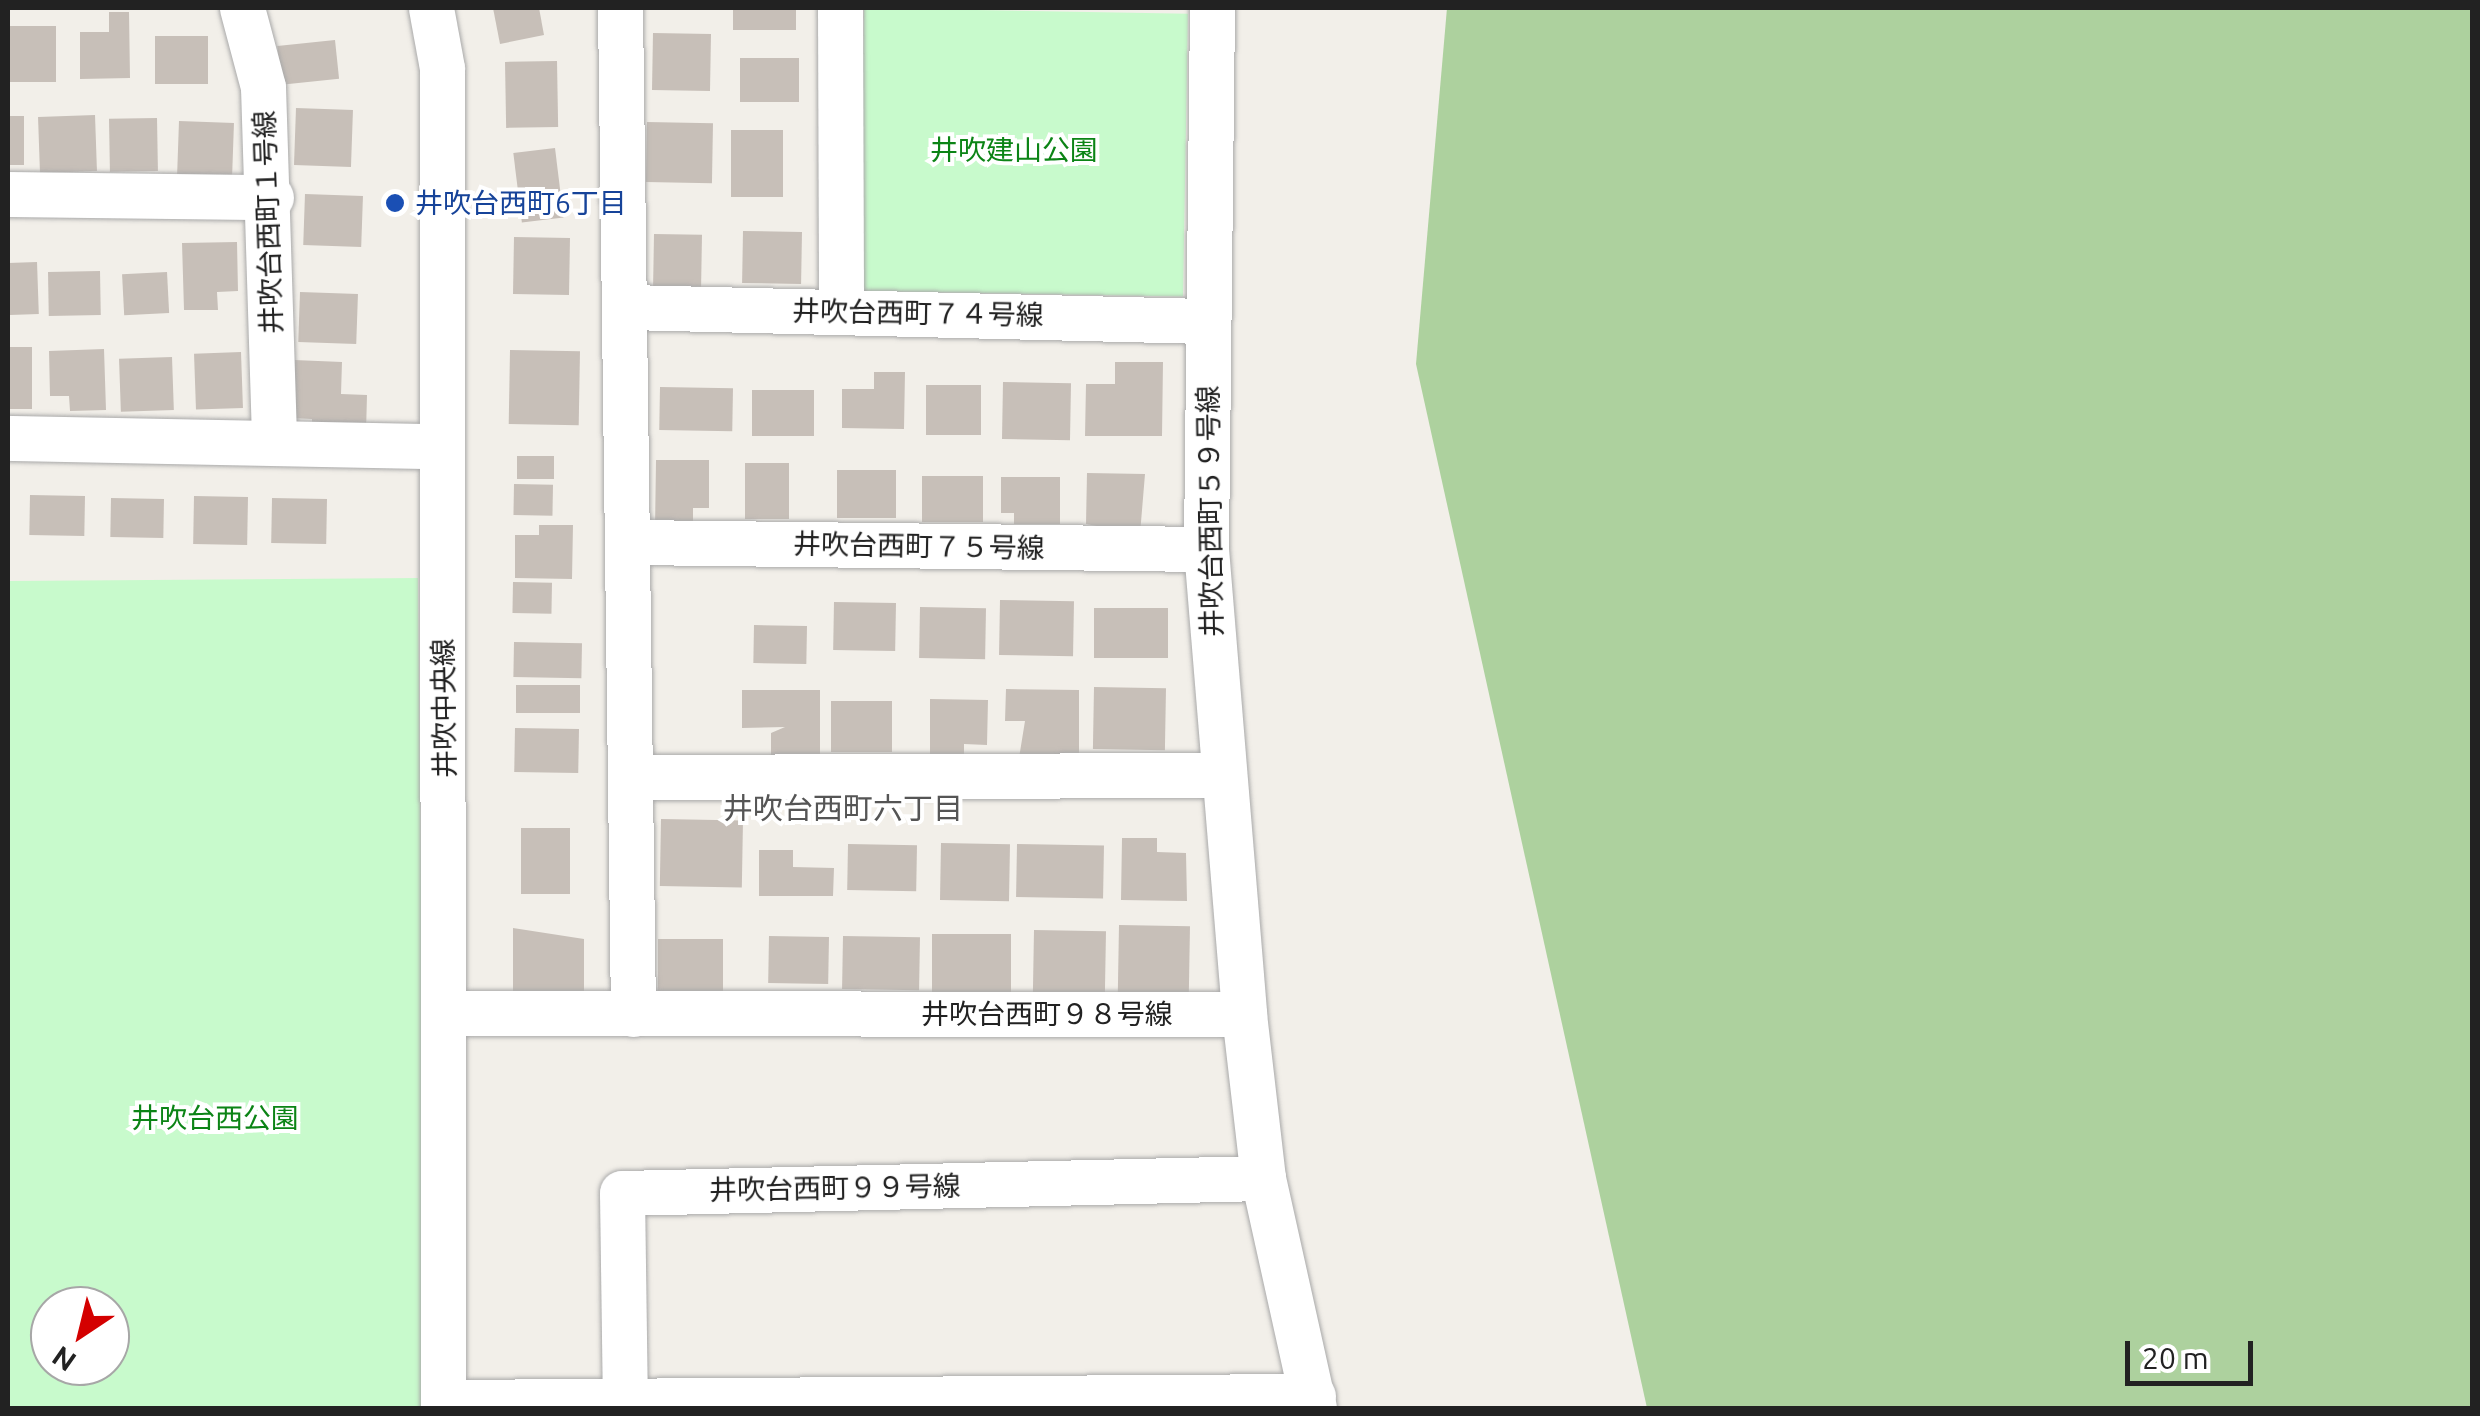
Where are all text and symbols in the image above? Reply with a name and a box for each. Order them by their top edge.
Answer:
street label: 井吹台西町１号線 [247,109,289,335]
park label: 井吹建山公園 [930,133,1098,167]
place label: 井吹台西町6丁目 [415,186,627,220]
marker: 井吹台西町6丁目 [384,192,406,214]
street label: 井吹台西町７４号線 [792,294,1044,332]
street label: 井吹台西町５９号線 [1191,385,1229,637]
street label: 井吹台西町７５号線 [793,527,1045,565]
street label: 井吹中央線 [426,638,462,778]
district label: 井吹台西町六丁目 [723,790,963,826]
street label: 井吹台西町９８号線 [921,997,1173,1031]
park label: 井吹台西公園 [131,1101,299,1135]
street label: 井吹台西町９９号線 [709,1169,961,1207]
north arrow [30,1286,130,1386]
scale bar [2130,1321,2258,1383]
text: N [46,1341,81,1378]
text: 20 m [2142,1341,2209,1375]

